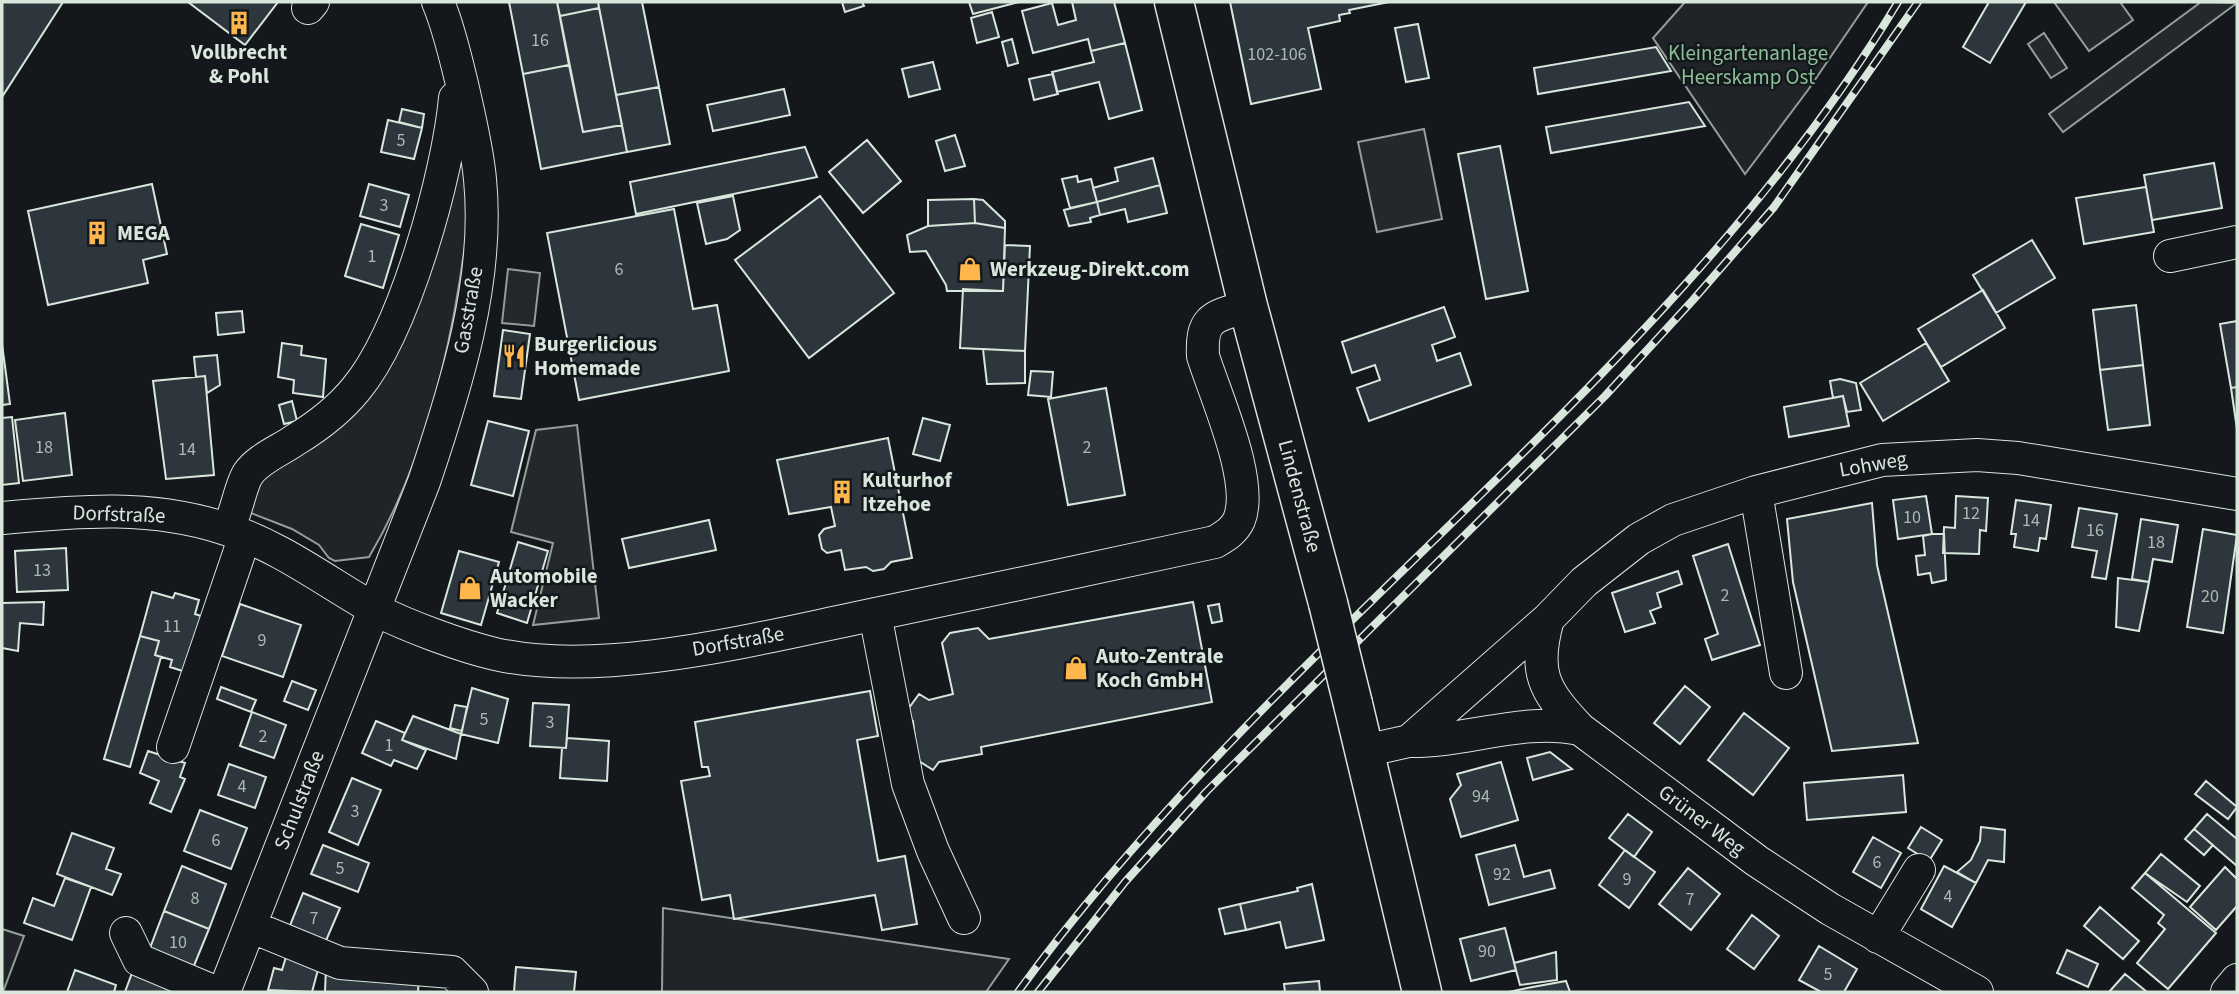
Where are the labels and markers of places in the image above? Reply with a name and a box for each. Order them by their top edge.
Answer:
building icon: Vollbrecht & Pohl [225,9,253,37]
place label: Vollbrecht & Pohl [190,37,287,91]
place label: MEGA [117,218,171,248]
building icon: MEGA [83,219,111,247]
place label: Werkzeug-Direkt.com [990,254,1190,284]
shop icon: Werkzeug-Direkt.com [956,255,984,283]
place label: Burgerlicious Homemade [534,329,657,383]
restaurant icon: Burgerlicious Homemade [500,342,528,370]
place label: Kulturhof Itzehoe [862,465,952,519]
building icon: Kulturhof Itzehoe [828,478,856,506]
place label: Automobile Wacker [489,561,598,615]
shop icon: Automobile Wacker [456,574,484,602]
place label: Auto-Zentrale Koch GmbH [1095,641,1224,695]
shop icon: Auto-Zentrale Koch GmbH [1062,654,1090,682]

